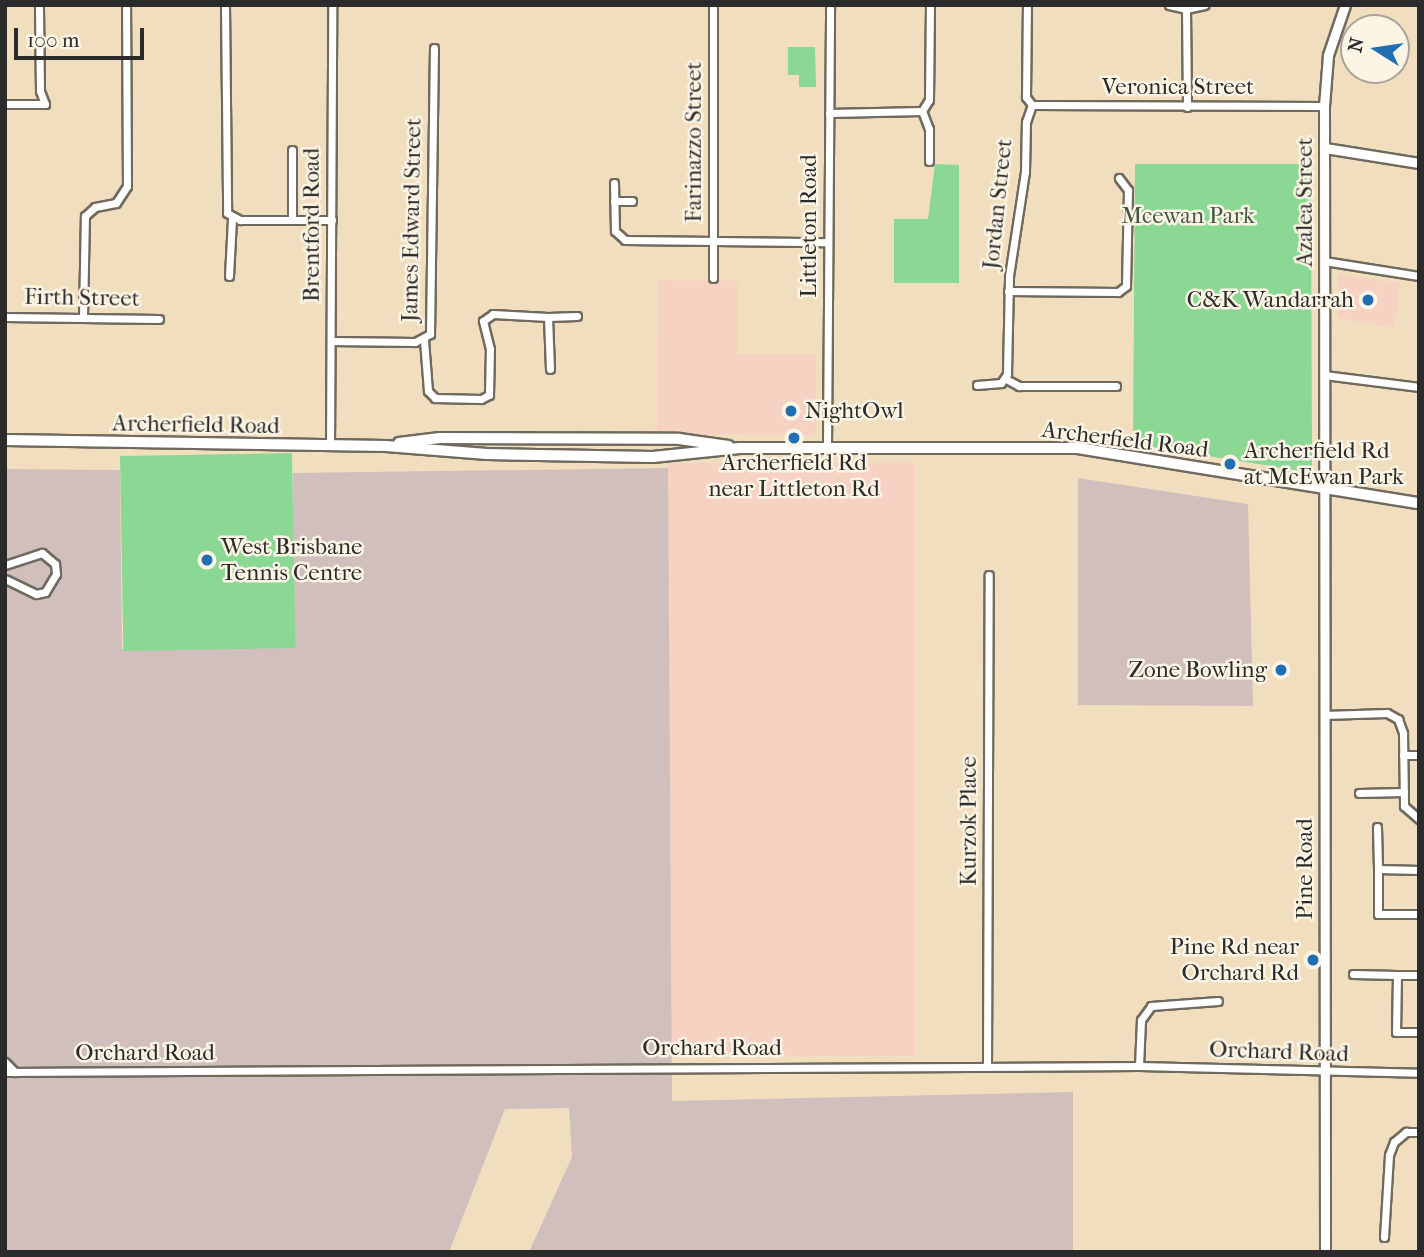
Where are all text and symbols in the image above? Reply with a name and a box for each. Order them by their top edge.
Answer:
scale bar [18,14,147,58]
north arrow [1340,14,1410,84]
text: 100 m [27,28,80,52]
text: N [1344,36,1369,54]
street label: Farinazzo Street [680,61,708,223]
street label: Veronica Street [1102,73,1254,101]
street label: James Edward Street [396,118,428,322]
street label: Jordan Street [977,137,1019,271]
street label: Azalea Street [1291,137,1319,267]
street label: Brentford Road [298,148,326,302]
street label: Littleton Road [795,154,823,298]
park label: Mcewan Park [1121,202,1255,230]
street label: Firth Street [24,283,140,313]
place label: C&K Wandarrah [1187,286,1354,314]
marker: C&K Wandarrah [1360,292,1376,308]
place label: NightOwl [805,397,904,425]
marker: NightOwl [783,403,799,419]
street label: Archerfield Road [112,410,280,440]
street label: Archerfield Road [1040,416,1210,464]
marker: Archerfield Rd near Littleton Rd [786,430,802,446]
place label: Archerfield Rd at McEwan Park [1244,437,1404,491]
place label: Archerfield Rd near Littleton Rd [708,449,880,503]
marker: Archerfield Rd at McEwan Park [1222,456,1238,472]
place label: West Brisbane Tennis Centre [221,533,362,587]
marker: West Brisbane Tennis Centre [199,552,215,568]
place label: Zone Bowling [1128,656,1267,684]
marker: Zone Bowling [1273,662,1289,678]
street label: Kurzok Place [955,756,983,886]
street label: Pine Road [1291,818,1319,920]
place label: Pine Rd near Orchard Rd [1170,933,1299,987]
marker: Pine Rd near Orchard Rd [1305,952,1321,968]
street label: Orchard Road [642,1034,782,1062]
street label: Orchard Road [1209,1036,1349,1068]
street label: Orchard Road [75,1039,215,1067]

